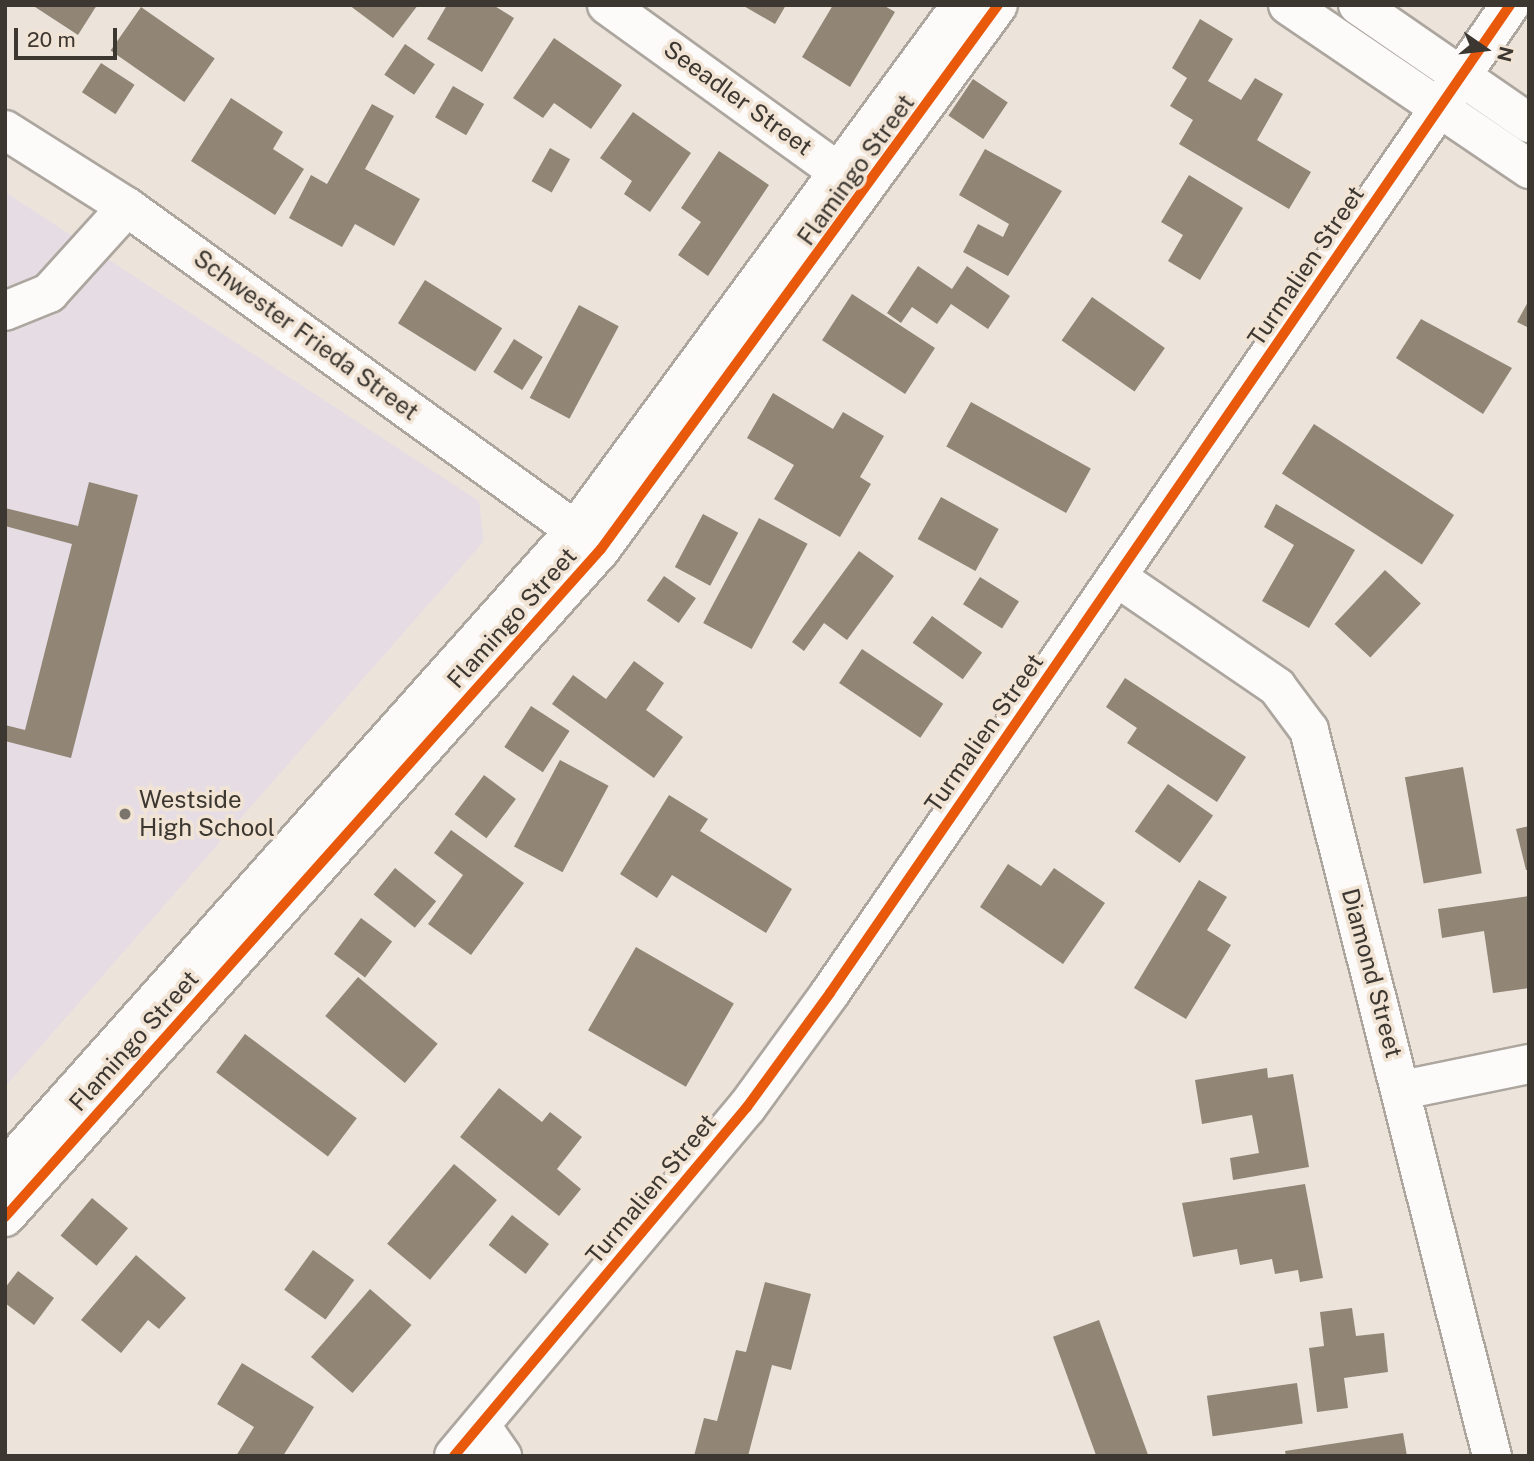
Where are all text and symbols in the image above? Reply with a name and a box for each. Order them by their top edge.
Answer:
scale bar [18,14,121,58]
north arrow [1450,14,1520,84]
text: 20 m [27,27,76,52]
street label: Seeadler Street [658,34,818,162]
text: N [1493,44,1518,64]
street label: Flamingo Street [792,89,920,251]
street label: Turmalien Street [1242,181,1370,351]
street label: Schwester Frieda Street [188,244,424,426]
street label: Flamingo Street [441,542,583,694]
street label: Turmalien Street [919,648,1049,818]
place label: Westside High School [139,786,275,842]
marker: Westside High School [117,806,133,822]
street label: Diamond Street [1336,885,1408,1061]
street label: Flamingo Street [63,965,205,1117]
street label: Turmalien Street [580,1108,722,1270]

